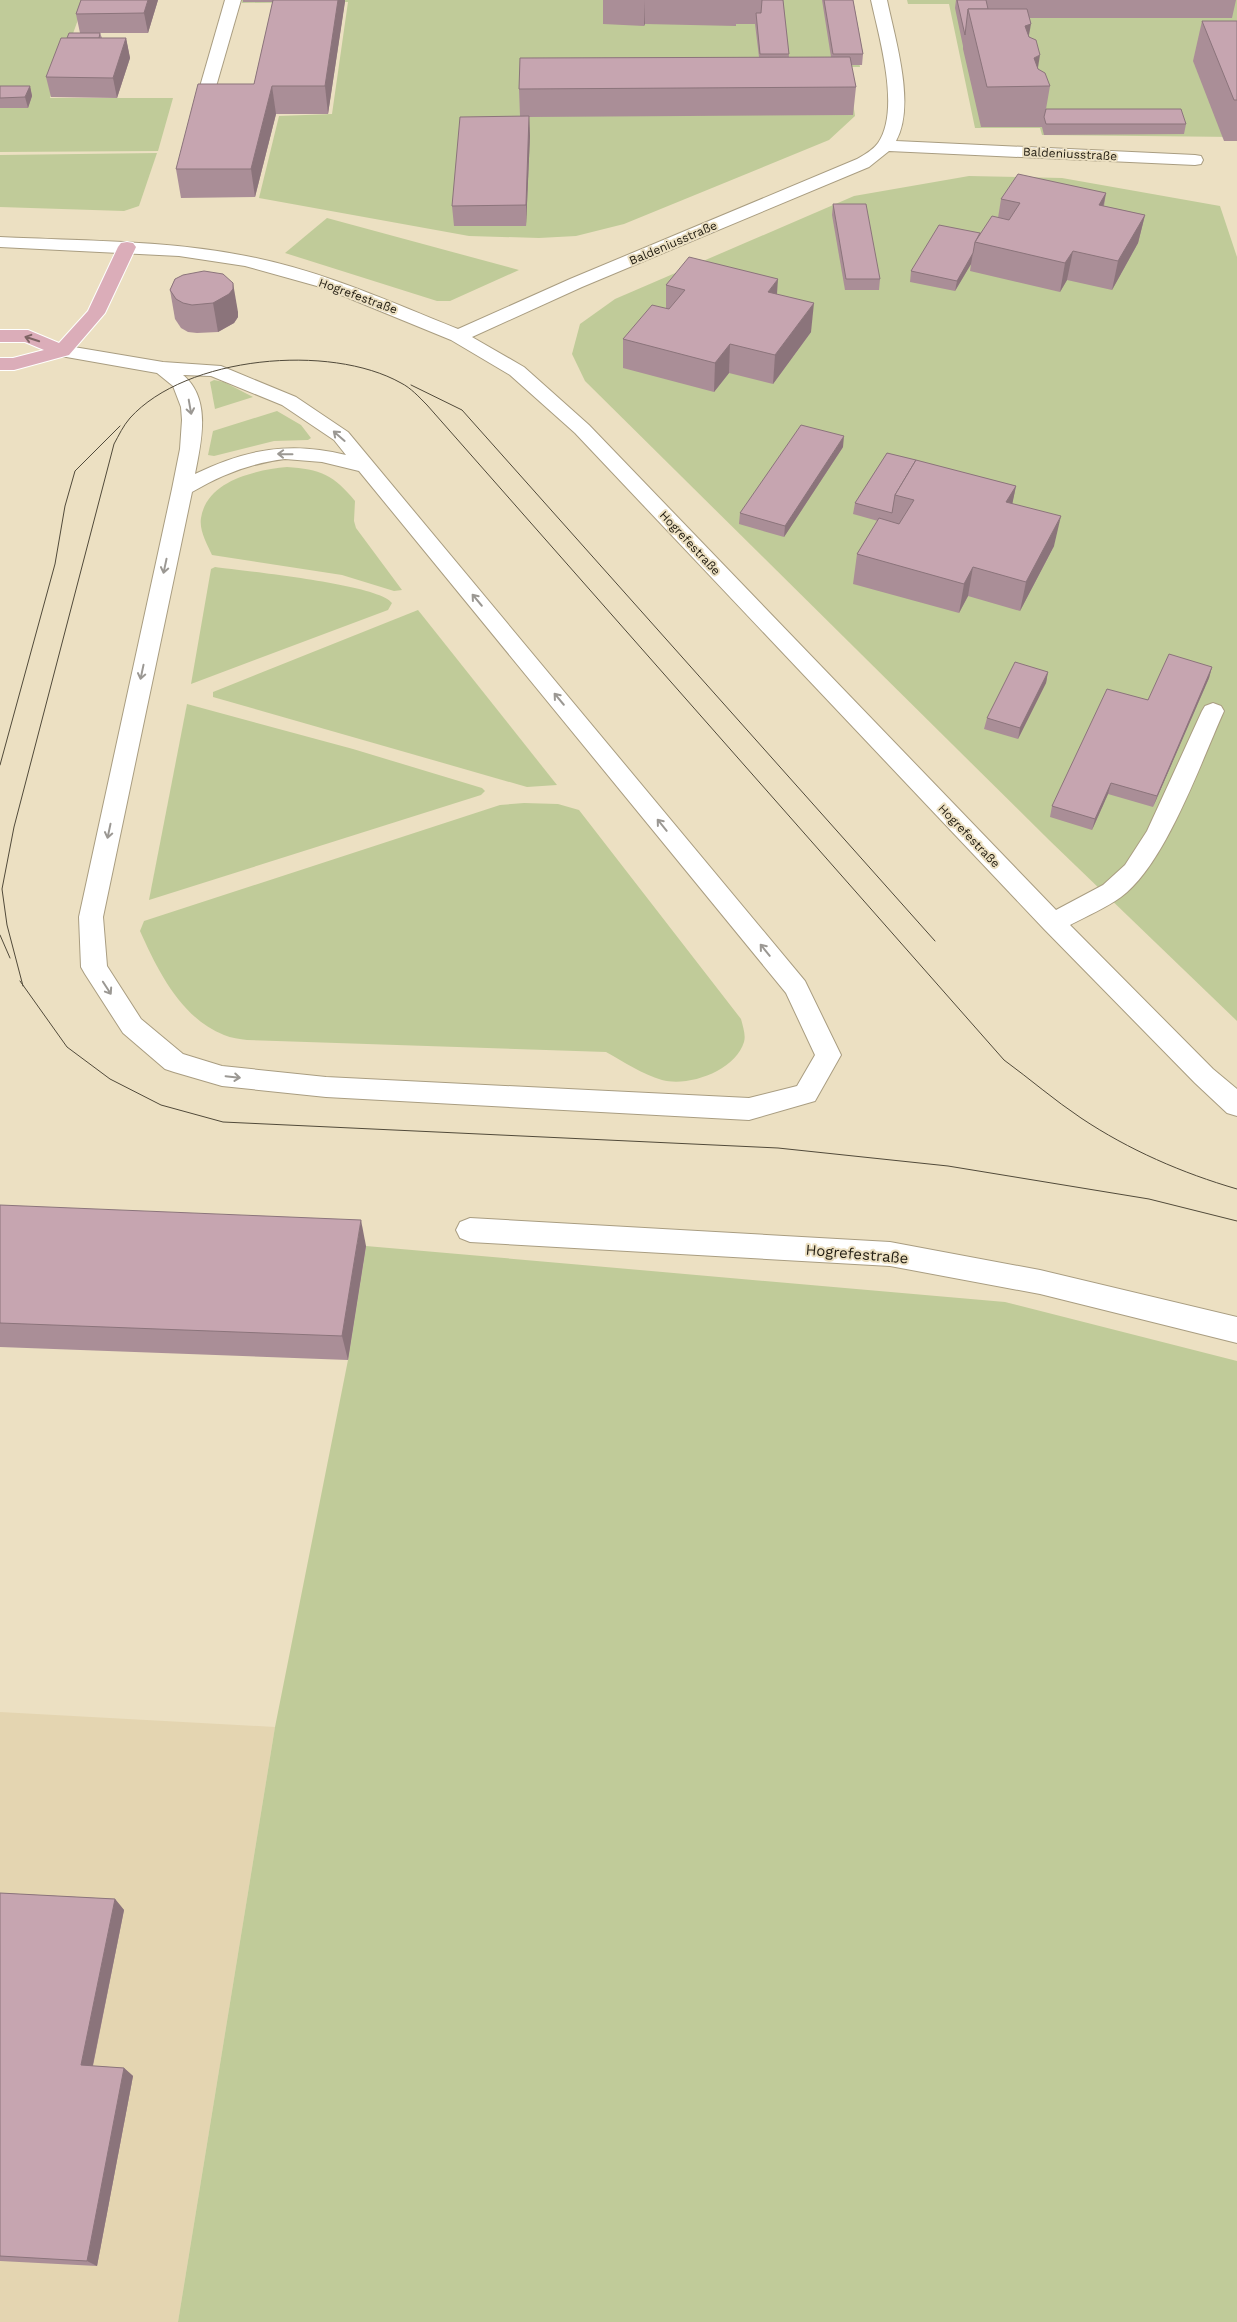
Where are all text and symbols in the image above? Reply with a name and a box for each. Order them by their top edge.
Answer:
street label: Baldeniusstraße [1023,145,1118,163]
street label: Baldeniusstraße [627,218,719,268]
street label: Hogrefestraße [317,275,399,317]
one-way arrow [25,334,40,343]
one-way arrow [185,398,195,414]
one-way arrow [333,430,346,441]
one-way arrow [277,449,294,459]
street label: Hogrefestraße [657,508,723,578]
one-way arrow [160,558,170,574]
one-way arrow [471,594,482,607]
one-way arrow [137,664,146,680]
one-way arrow [553,693,564,706]
street label: Hogrefestraße [935,801,1003,871]
one-way arrow [657,818,668,831]
one-way arrow [103,823,113,839]
one-way arrow [760,944,771,957]
one-way arrow [102,980,112,994]
one-way arrow [225,1073,241,1082]
street label: Hogrefestraße [805,1241,909,1267]

